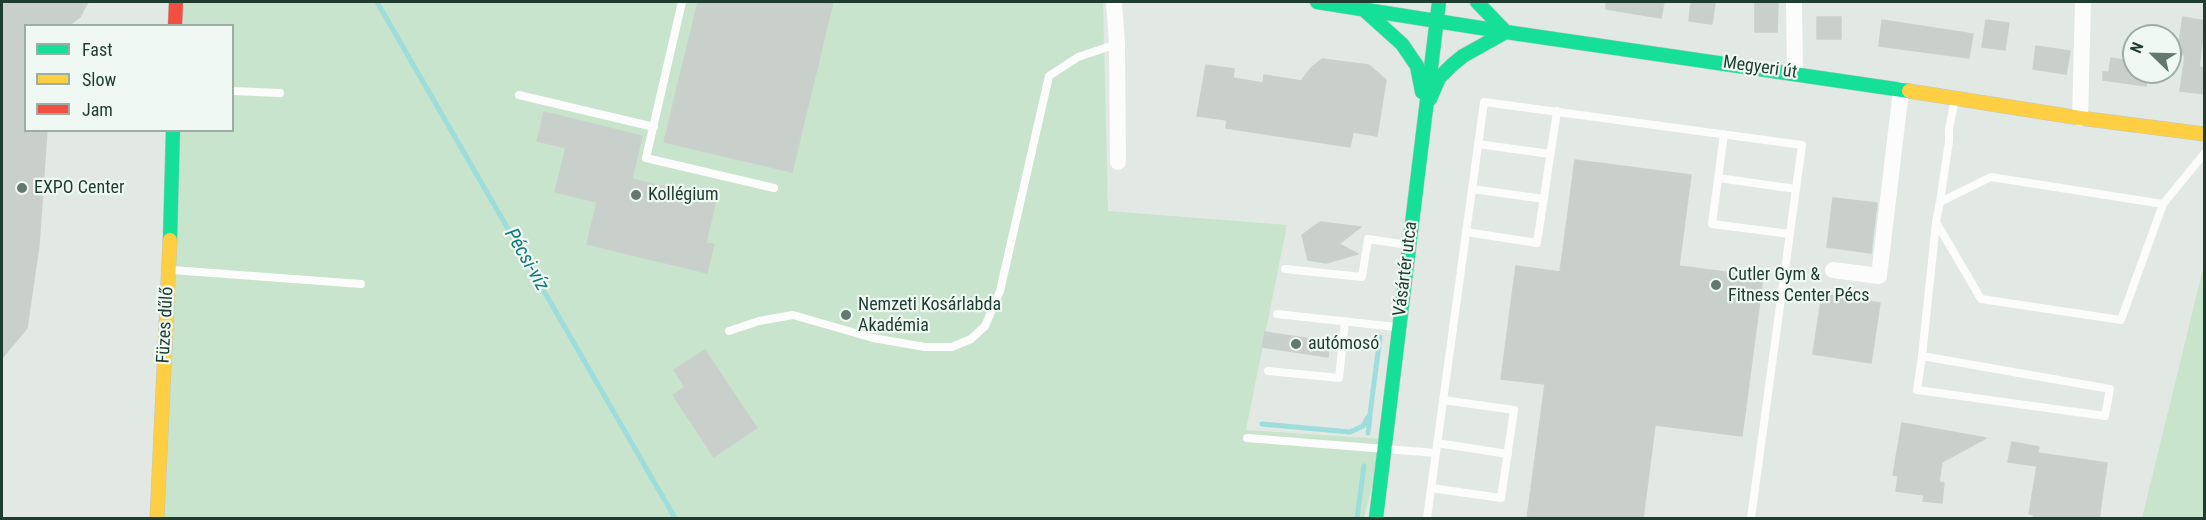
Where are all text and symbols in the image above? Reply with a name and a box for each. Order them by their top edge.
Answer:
legend [24,24,234,132]
north arrow [2122,24,2182,84]
text: Fast [82,39,113,60]
text: N [2126,39,2147,56]
street label: Megyeri út [1722,52,1798,84]
text: Slow [82,69,116,90]
text: Jam [82,99,113,120]
place label: EXPO Center [34,177,124,199]
marker: EXPO Center [15,181,29,195]
place label: Kollégium [648,184,719,206]
marker: Kollégium [629,188,643,202]
street label: Vásártér utca [1389,220,1423,318]
water label: Pécsi-víz [499,224,553,296]
place label: Cutler Gym & Fitness Center Pécs [1728,264,1869,306]
marker: Cutler Gym & Fitness Center Pécs [1709,278,1723,292]
street label: Füzes dűlő [153,286,179,364]
place label: Nemzeti Kosárlabda Akadémia [858,294,1001,336]
marker: Nemzeti Kosárlabda Akadémia [839,308,853,322]
place label: autómosó [1308,333,1379,355]
marker: autómosó [1289,337,1303,351]

